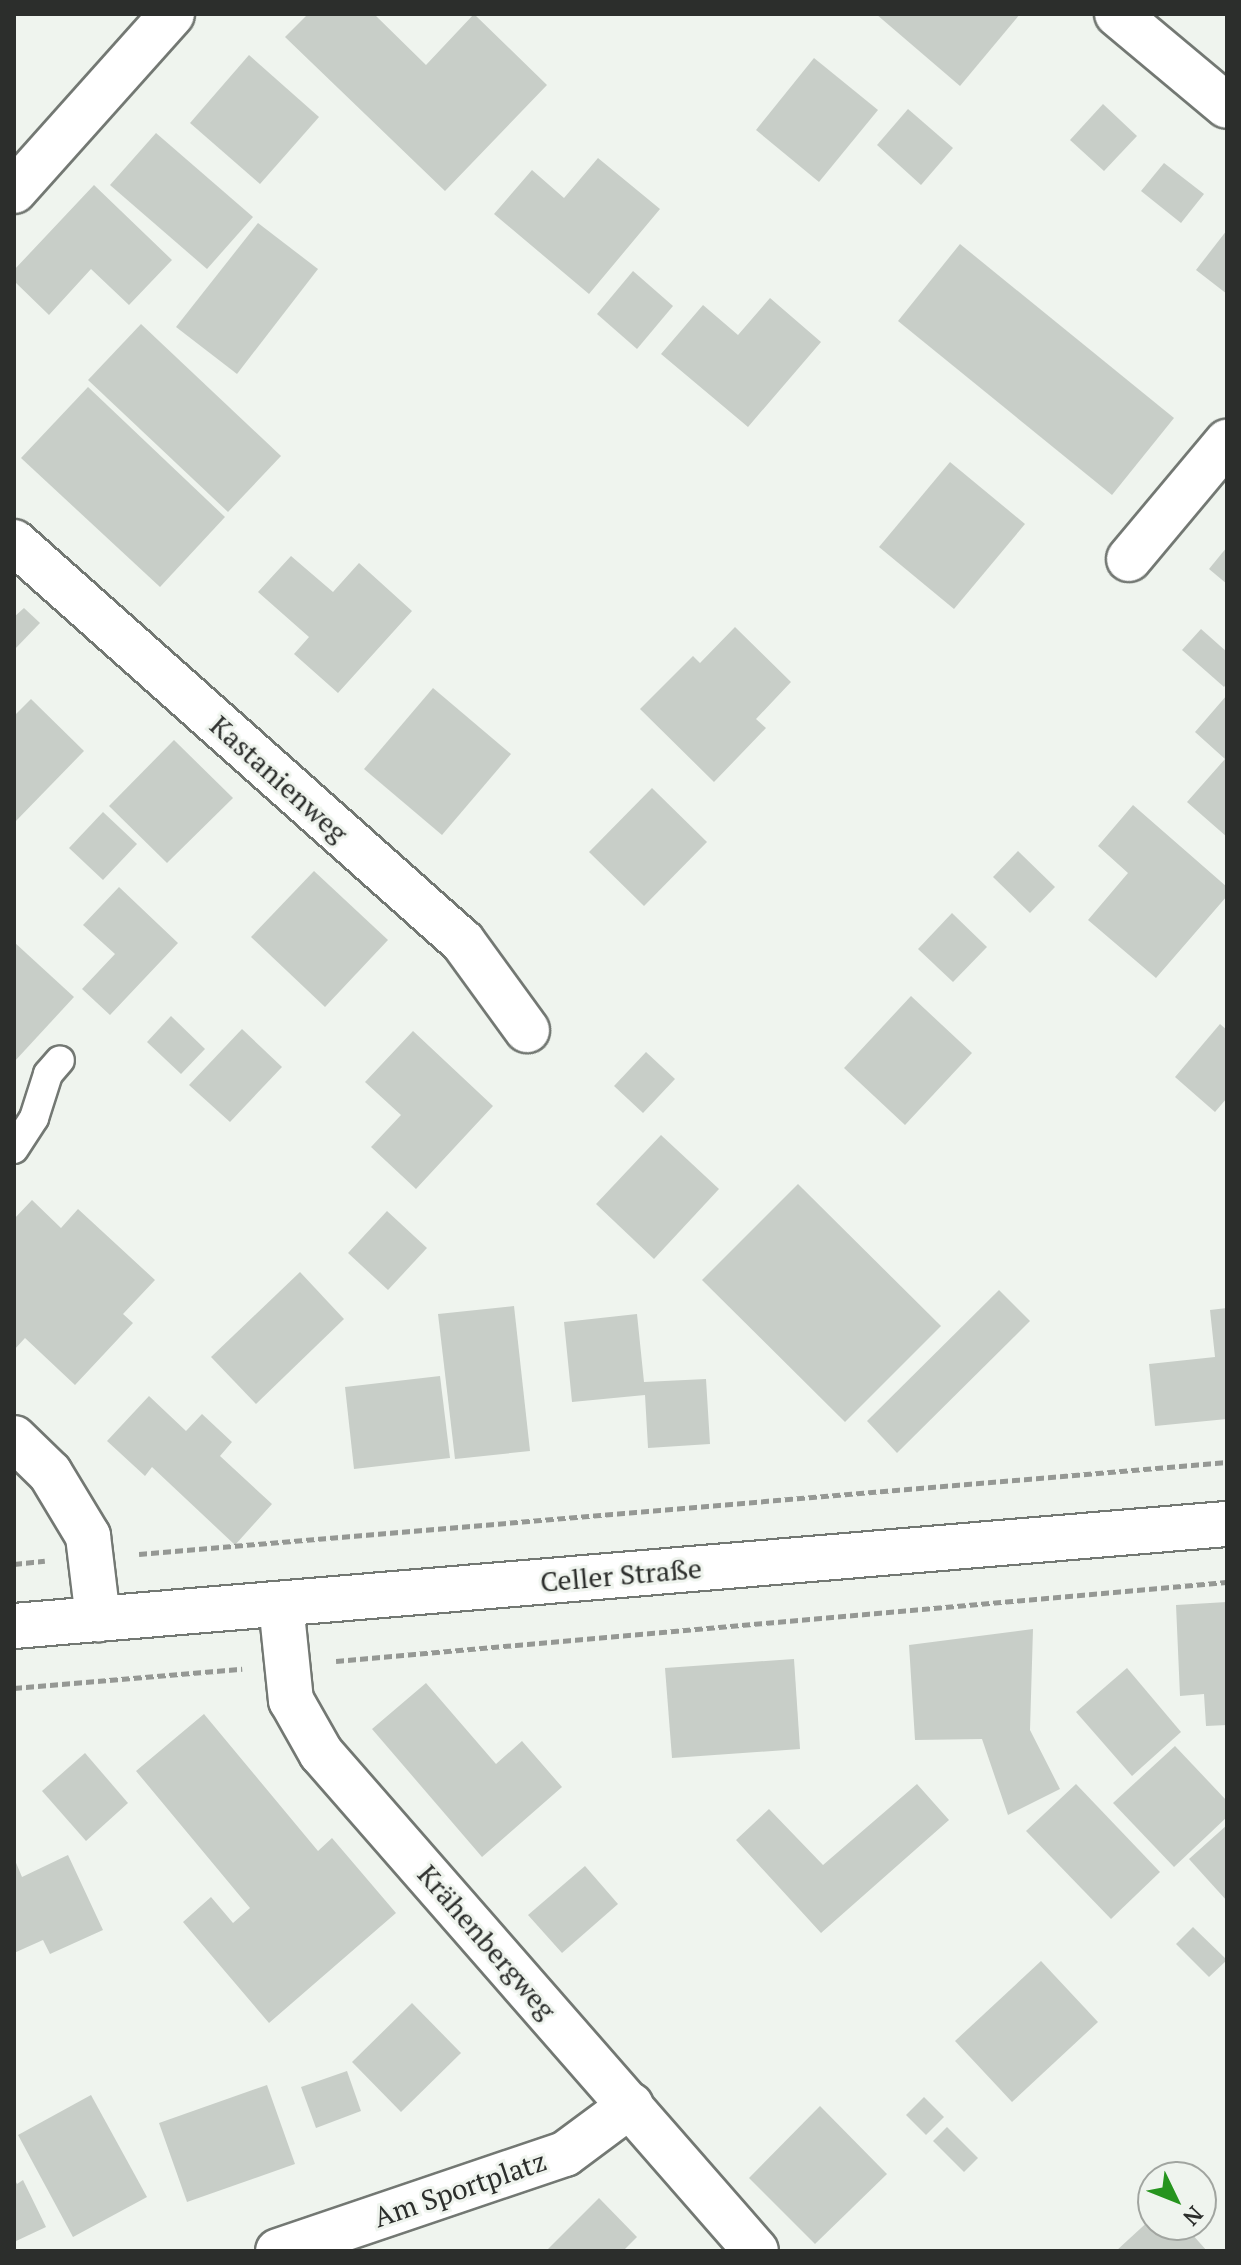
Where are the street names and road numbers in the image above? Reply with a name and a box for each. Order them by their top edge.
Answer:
street label: Kastanienweg [203,708,355,850]
street label: Celler Straße [539,1551,703,1599]
street label: Krähenbergweg [411,1858,563,2026]
street label: Am Sportplatz [369,2144,551,2234]

